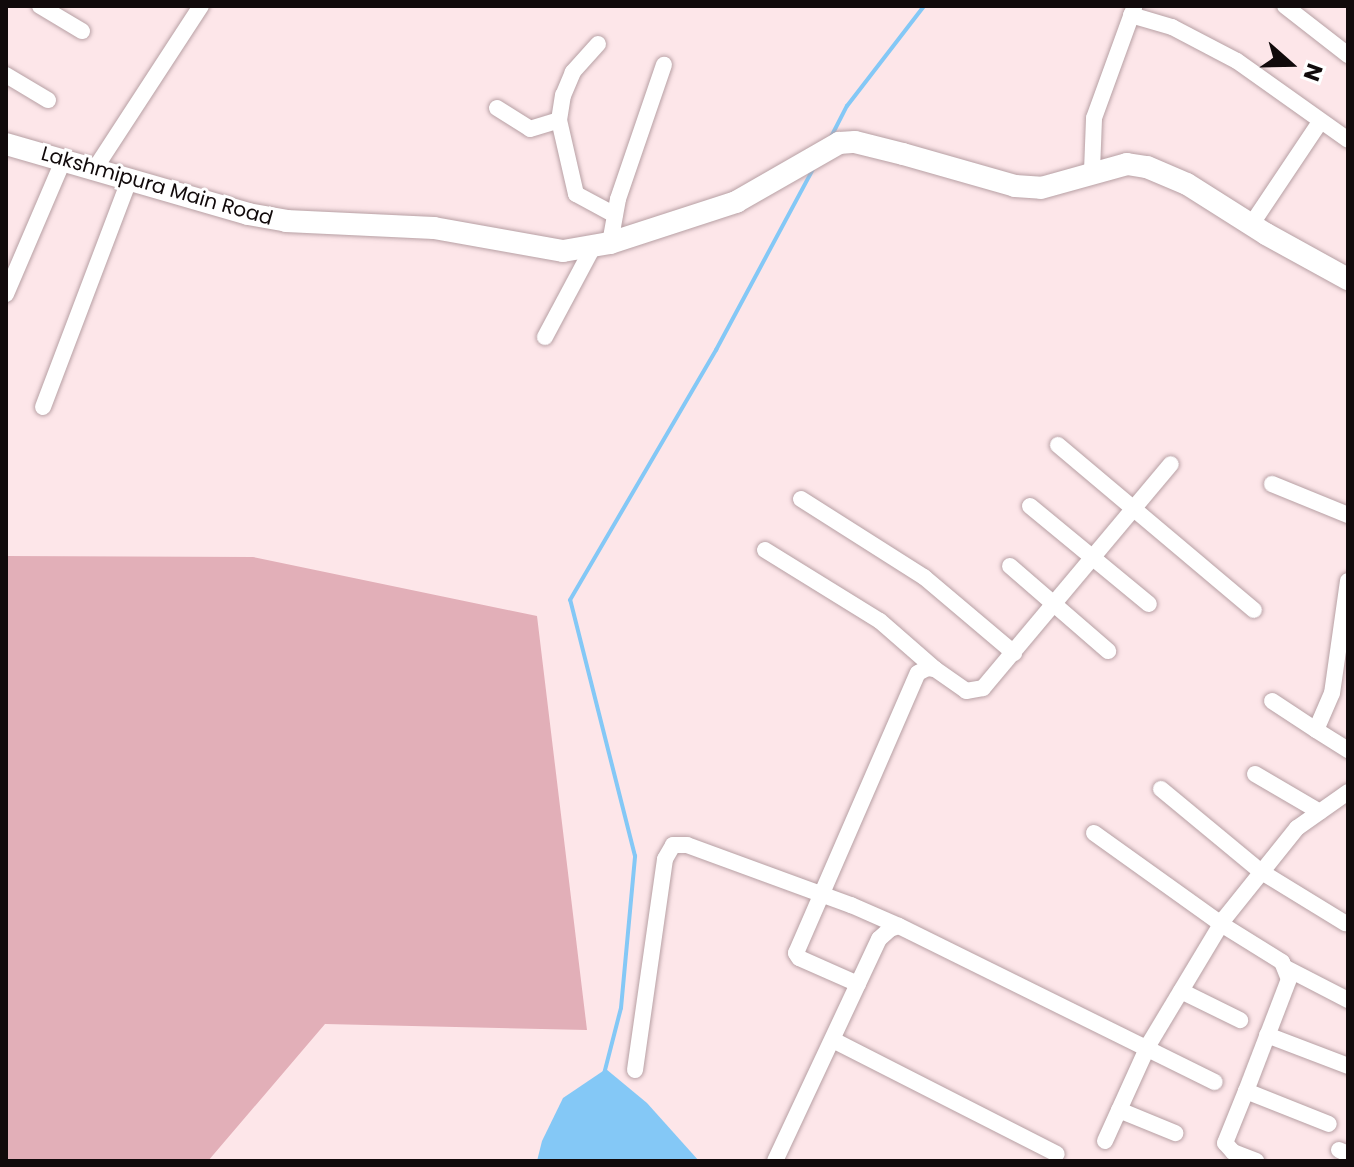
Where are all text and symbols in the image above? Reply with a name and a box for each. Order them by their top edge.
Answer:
north arrow [1250,24,1330,104]
text: N [1296,59,1330,85]
street label: Lakshmipura Main Road [39,141,275,231]

